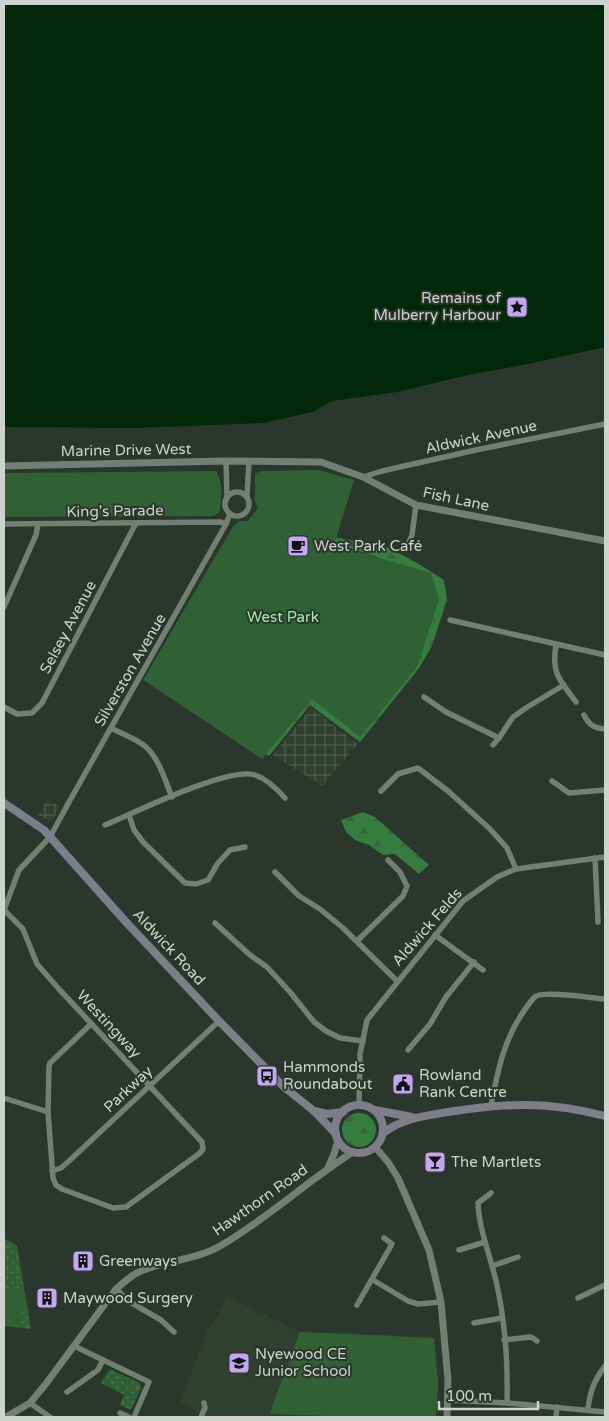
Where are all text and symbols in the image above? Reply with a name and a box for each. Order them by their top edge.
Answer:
place label: Remains of Mulberry Harbour [373,289,501,324]
place icon: Remains of Mulberry Harbour [505,295,529,319]
street label: Aldwick Avenue [424,416,538,458]
street label: Marine Drive West [61,440,192,460]
street label: Fish Lane [421,483,491,515]
street label: King's Parade [66,501,164,521]
cafe icon: West Park Café [286,534,310,558]
place label: West Park Café [314,537,422,555]
street label: Selsey Avenue [36,577,100,677]
park label: West Park [247,608,319,626]
street label: Silverston Avenue [90,610,170,730]
street label: Aldwick Felds [388,884,466,970]
street label: Aldwick Road [129,905,209,989]
street label: Westingway [73,986,145,1062]
place label: Hammonds Roundabout [283,1058,373,1093]
street label: Parkway [100,1062,156,1116]
bus stop icon: Hammonds Roundabout [255,1064,279,1088]
place label: Rowland Rank Centre [419,1066,507,1101]
public building icon: Rowland Rank Centre [391,1072,415,1096]
bar icon: The Martlets [423,1150,447,1174]
place label: The Martlets [451,1153,541,1171]
street label: Hawthorn Road [209,1160,311,1240]
building icon: Greenways [71,1249,95,1273]
place label: Greenways [99,1252,177,1270]
building icon: Maywood Surgery [35,1286,59,1310]
place label: Maywood Surgery [63,1289,193,1307]
place label: Nyewood CE Junior School [255,1345,351,1380]
school or university icon: Nyewood CE Junior School [227,1351,251,1375]
scale bar [439,1378,538,1410]
text: 100 m [446,1387,492,1405]

